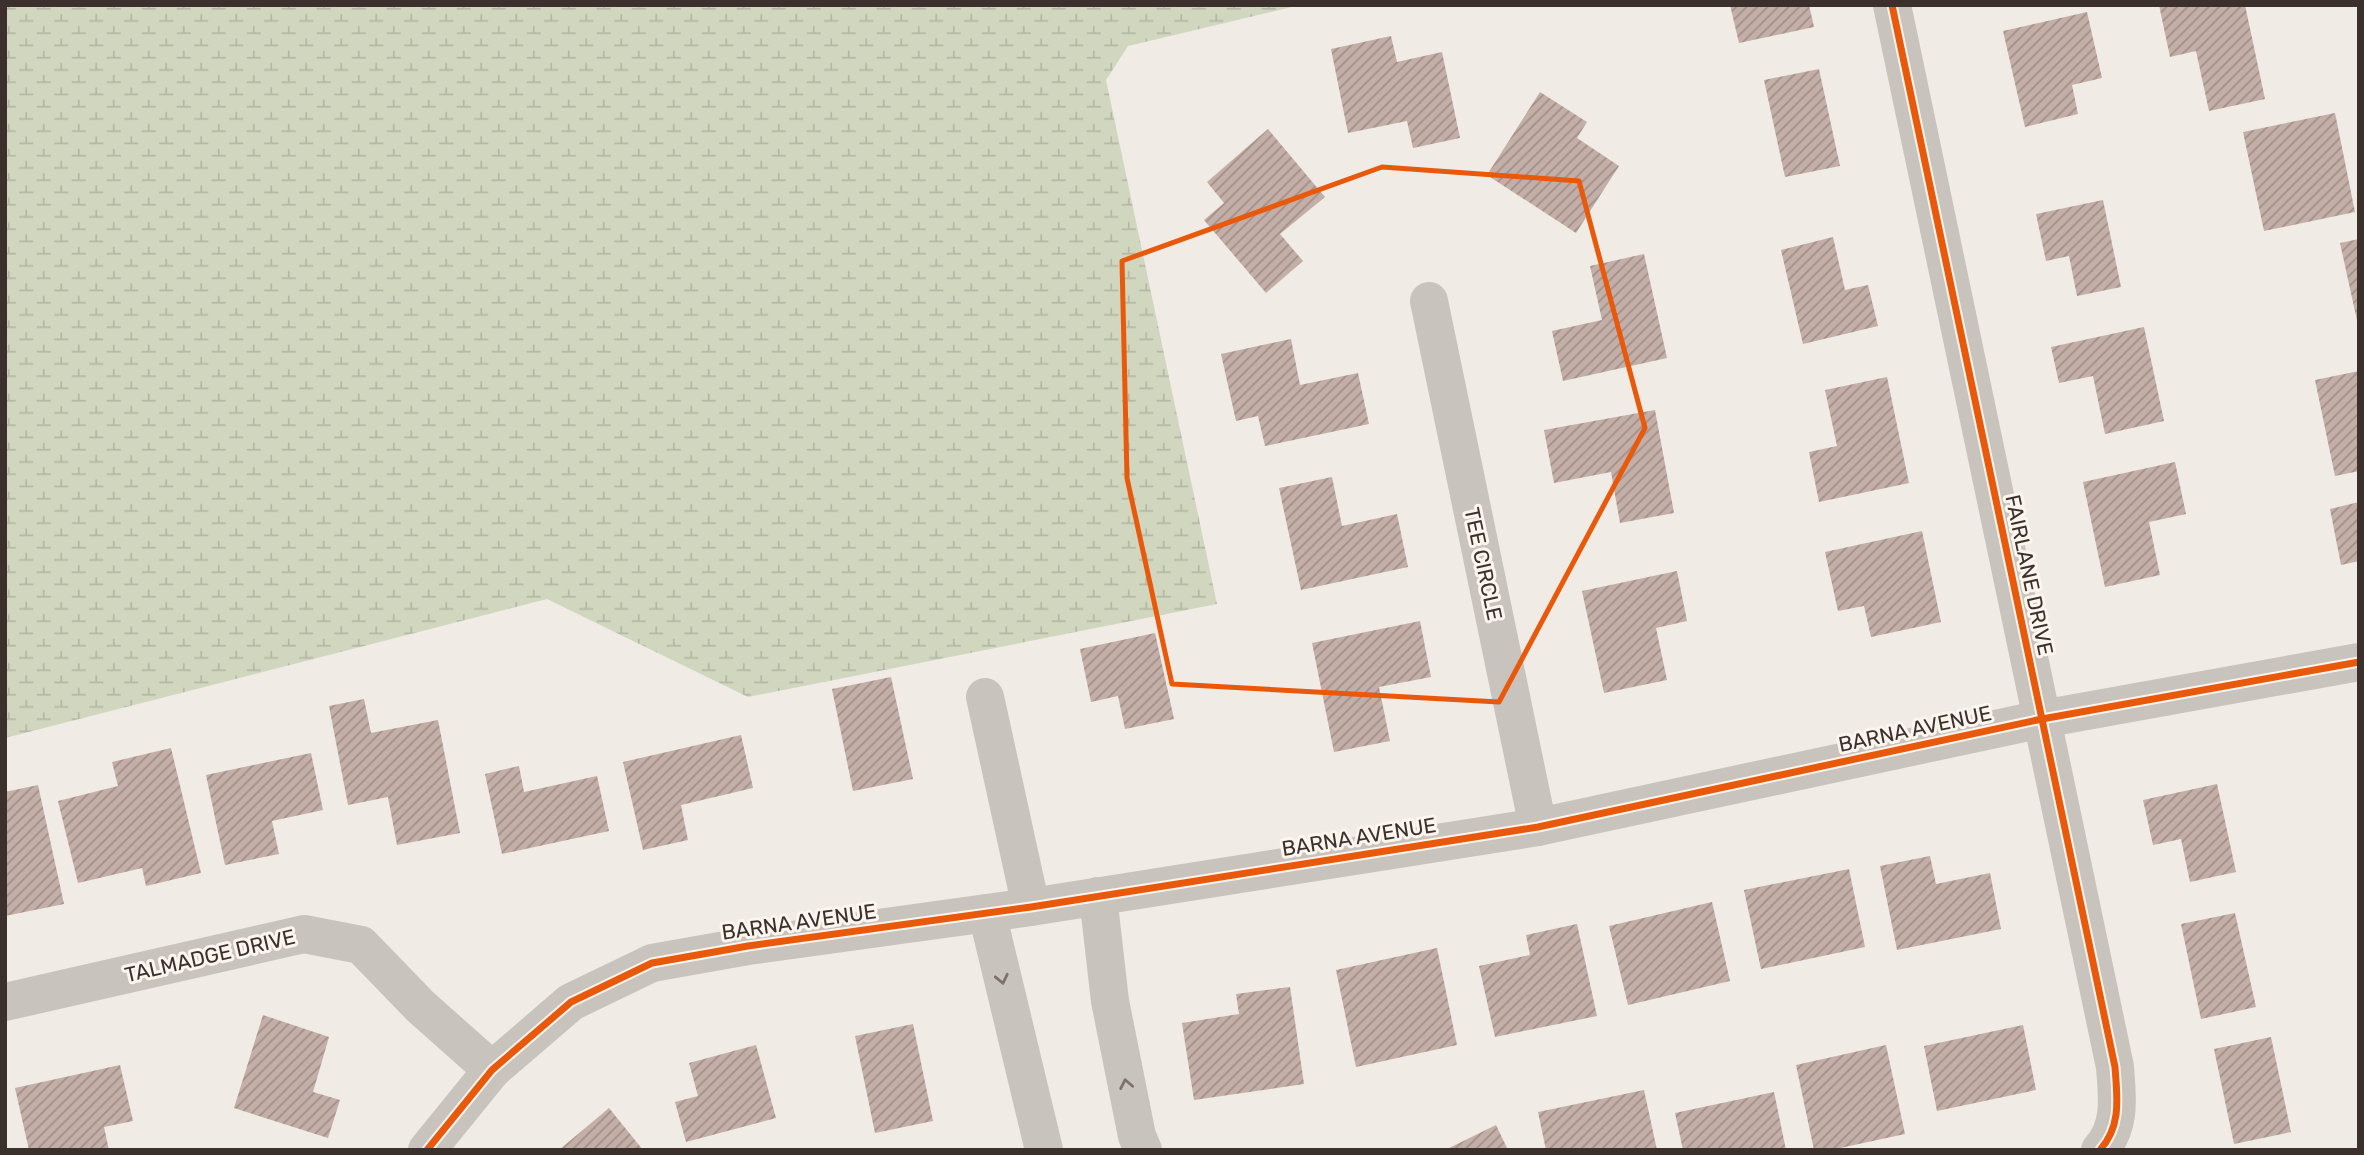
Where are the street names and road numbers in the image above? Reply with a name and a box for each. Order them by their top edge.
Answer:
street label: FAIRLANE DRIVE [2000,492,2059,658]
street label: TEE CIRCLE [1459,505,1508,623]
street label: BARNA AVENUE [1836,700,1994,757]
street label: BARNA AVENUE [1280,812,1438,861]
street label: BARNA AVENUE [720,898,878,945]
street label: TALMADGE DRIVE [122,924,298,987]

